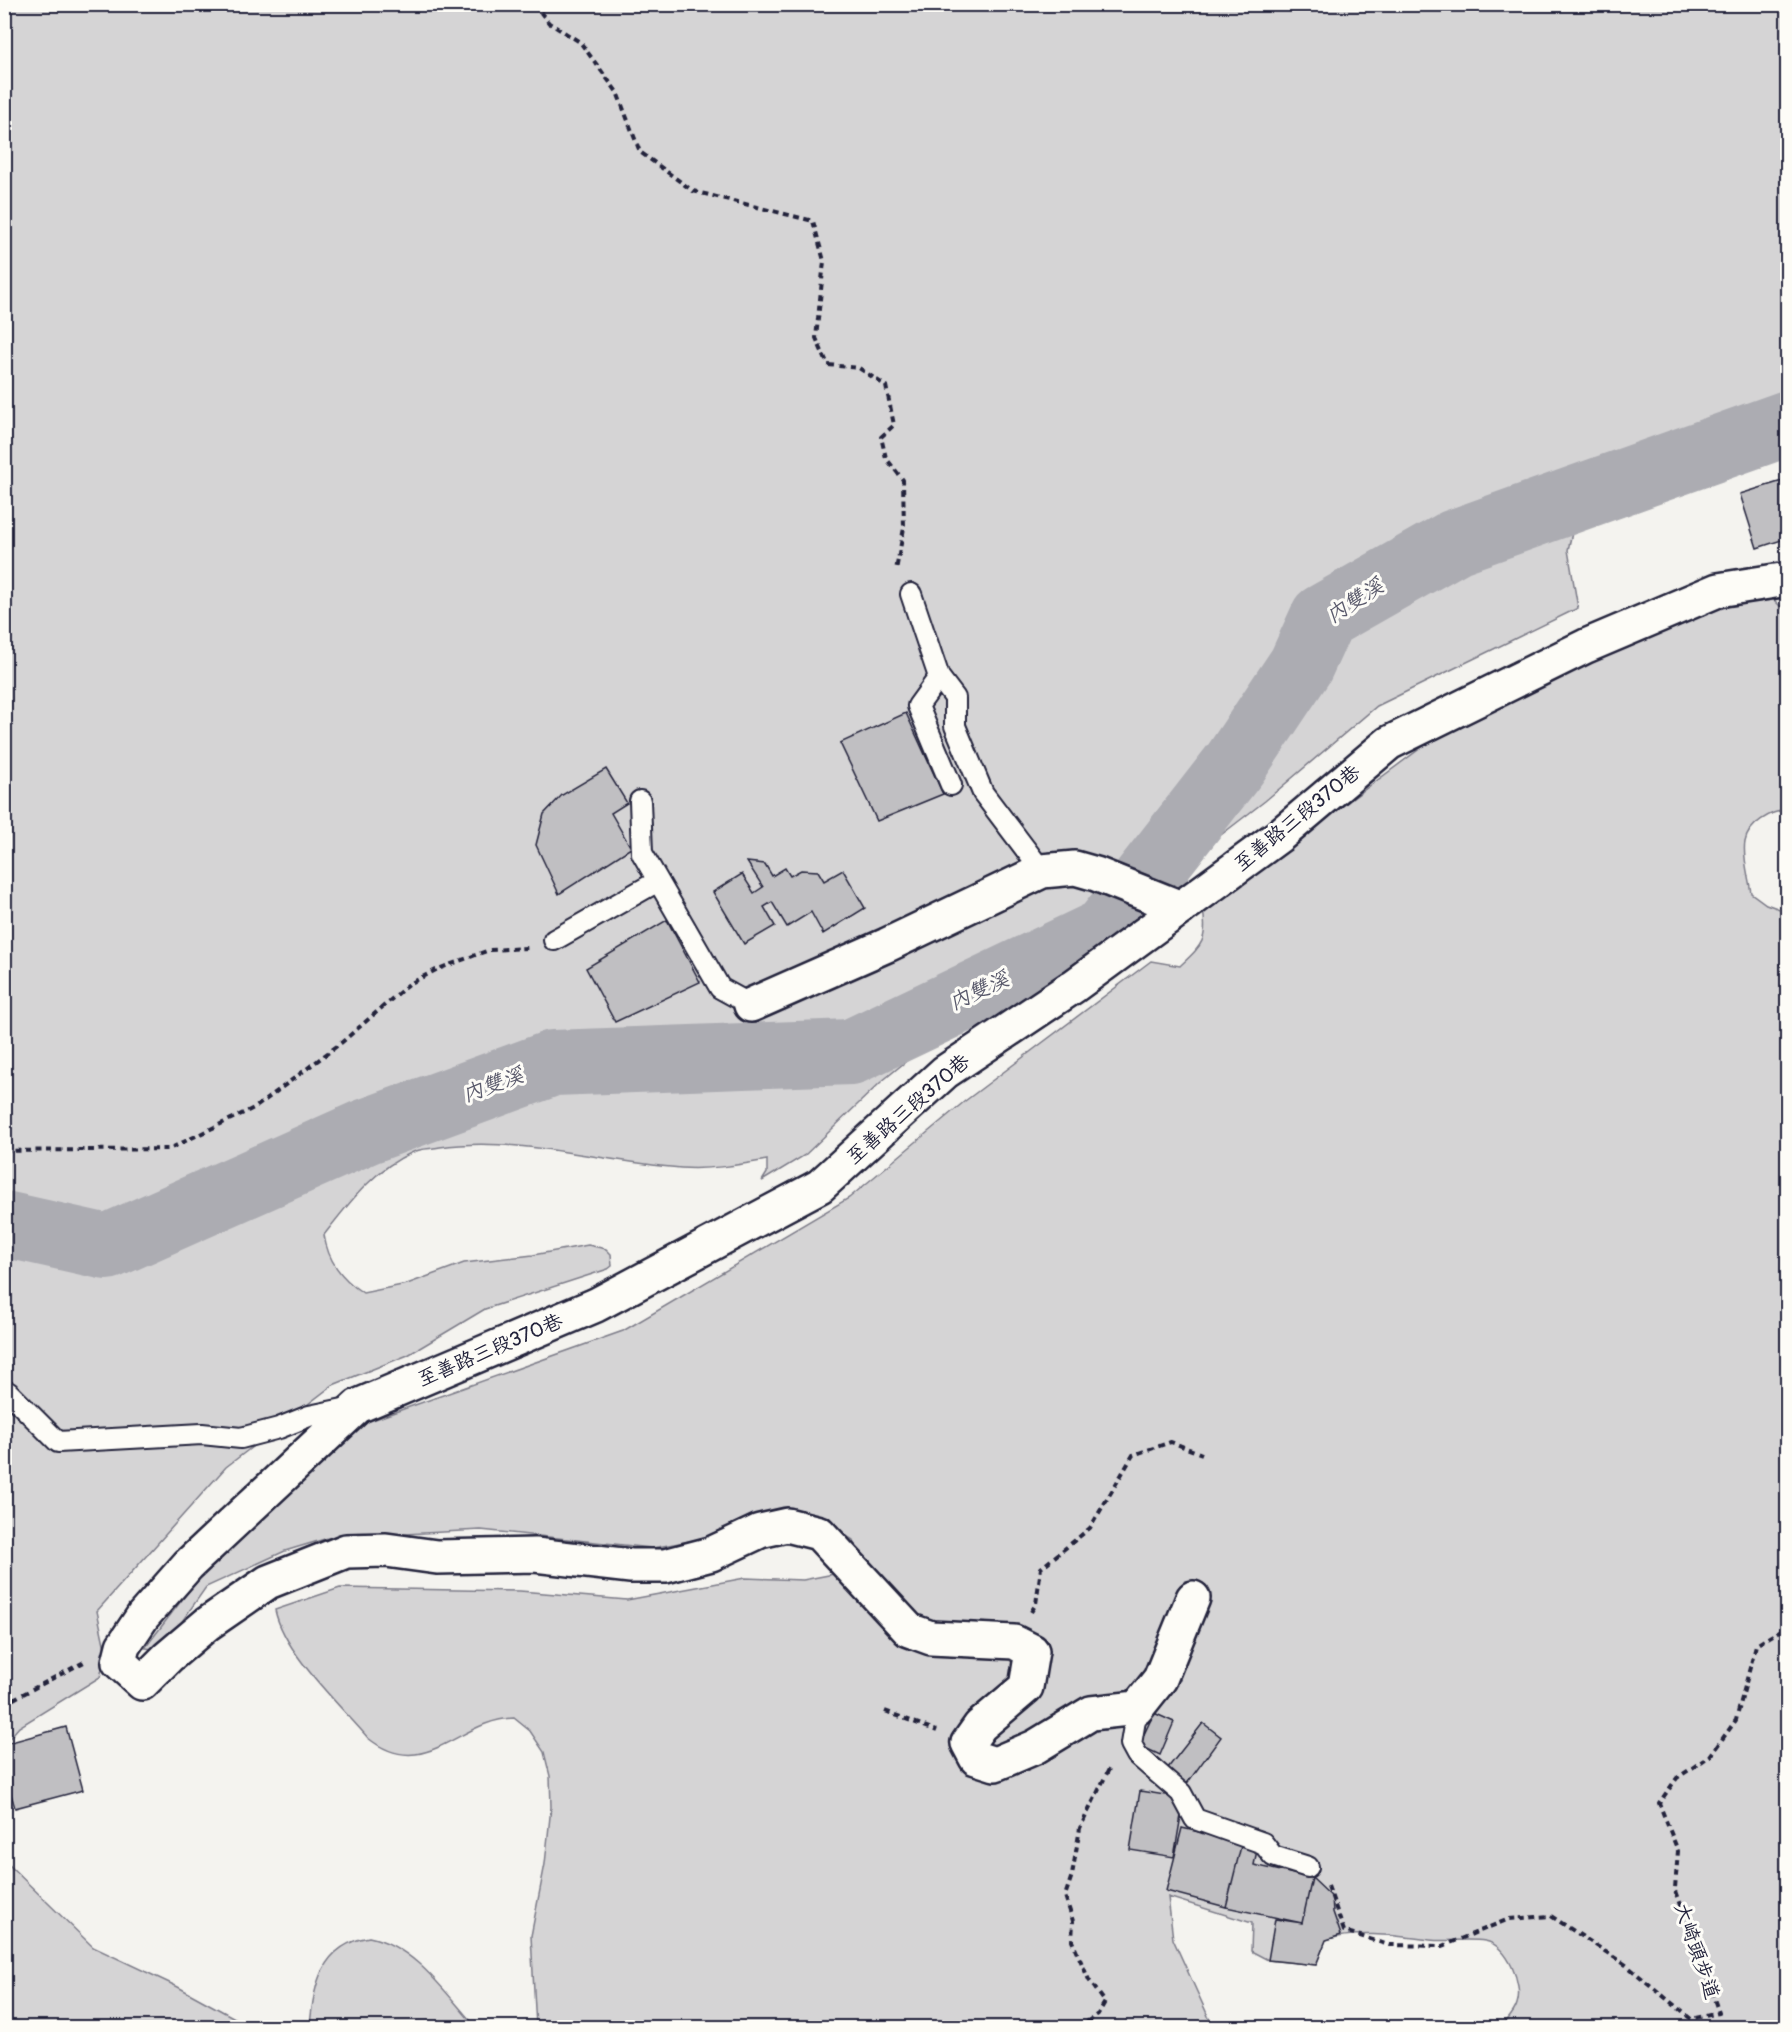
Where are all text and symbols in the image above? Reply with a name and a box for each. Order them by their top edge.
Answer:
water label: 內雙溪 [1321,572,1390,629]
street label: 至善路三段370巷 [1229,759,1366,877]
water label: 內雙溪 [945,965,1014,1017]
street label: 至善路三段370巷 [841,1048,976,1169]
water label: 內雙溪 [459,1061,528,1108]
street label: 至善路三段370巷 [414,1308,567,1392]
street label: 大崎頭步道 [1669,1900,1725,2002]

